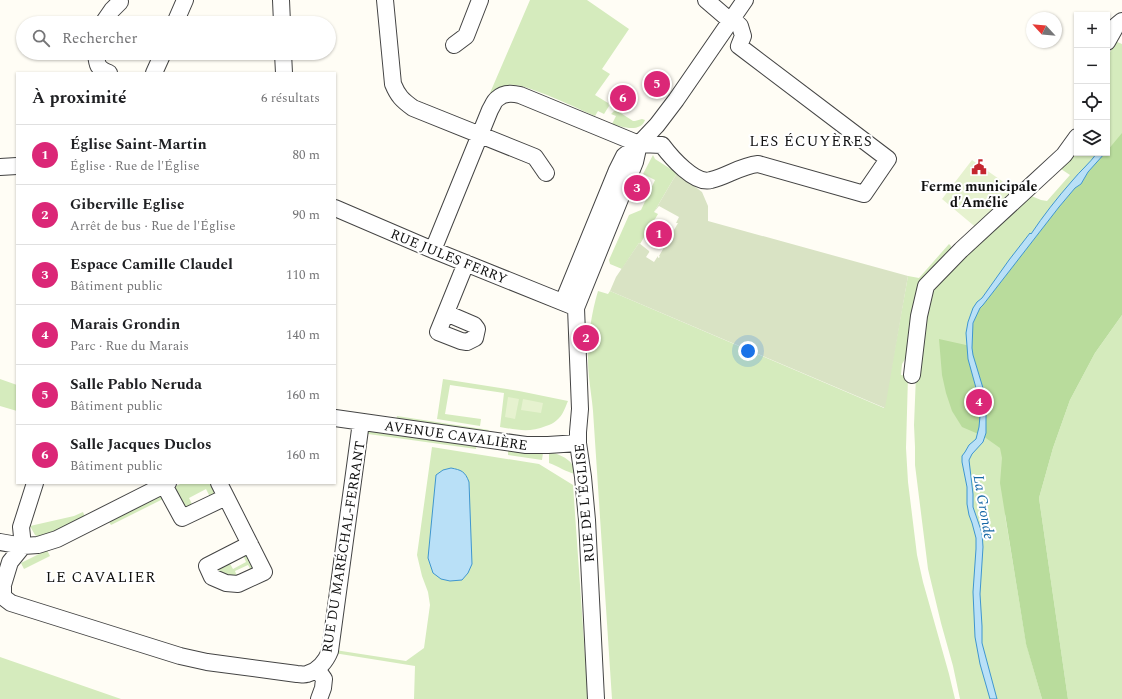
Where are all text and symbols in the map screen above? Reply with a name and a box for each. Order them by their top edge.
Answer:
north arrow [1026,12,1062,48]
map controls [1074,12,1110,156]
button: + [1074,12,1110,48]
search box [16,16,336,60]
icon: search [30,27,52,49]
text: Rechercher [62,27,137,50]
button: − [1074,48,1110,84]
pin: 5 [644,69,670,99]
pin: 6 [610,83,636,113]
button: locate [1074,84,1110,120]
text: À proximité [32,85,127,111]
text: 6 résultats [261,88,320,108]
button: layers [1074,120,1110,156]
district label: LES ÉCUYÈRES [749,130,873,153]
text: Église Saint-Martin [70,133,207,156]
text: 1 [41,145,49,165]
text: 80 m [293,145,320,165]
text: Église · Rue de l'Église [70,156,200,176]
public building icon: Ferme municipale d'Amélie [970,158,988,176]
pin: 3 [624,173,650,203]
place label: Ferme municipale d'Amélie [920,176,1038,213]
text: Giberville Eglise [70,193,184,216]
text: 2 [41,205,49,225]
text: 90 m [293,205,320,225]
text: Arrêt de bus · Rue de l'Église [70,216,236,236]
pin: 1 [646,219,672,249]
street label: RUE JULES FERRY [387,223,510,289]
text: Espace Camille Claudel [70,253,233,276]
text: 3 [41,265,49,285]
text: 110 m [286,265,320,285]
text: Bâtiment public [70,276,163,296]
text: Marais Grondin [70,313,180,336]
pin: 2 [573,323,599,353]
text: 4 [41,325,49,345]
text: 140 m [286,325,320,345]
text: Parc · Rue du Marais [70,336,189,356]
your location [738,341,758,361]
text: Salle Pablo Neruda [70,373,202,396]
text: 5 [41,385,49,405]
text: 160 m [286,385,320,405]
pin: 4 [966,387,992,417]
text: Bâtiment public [70,396,163,416]
street label: AVENUE CAVALIÈRE [383,415,529,456]
text: Salle Jacques Duclos [70,433,211,456]
street label: RUE DU MARÉCHAL-FERRANT [316,440,371,655]
street label: RUE DE L'ÉGLISE [569,443,600,563]
text: 6 [41,445,49,465]
text: 160 m [286,445,320,465]
text: Bâtiment public [70,456,163,476]
water label: La Gronde [966,473,1001,542]
district label: LE CAVALIER [46,566,156,589]

